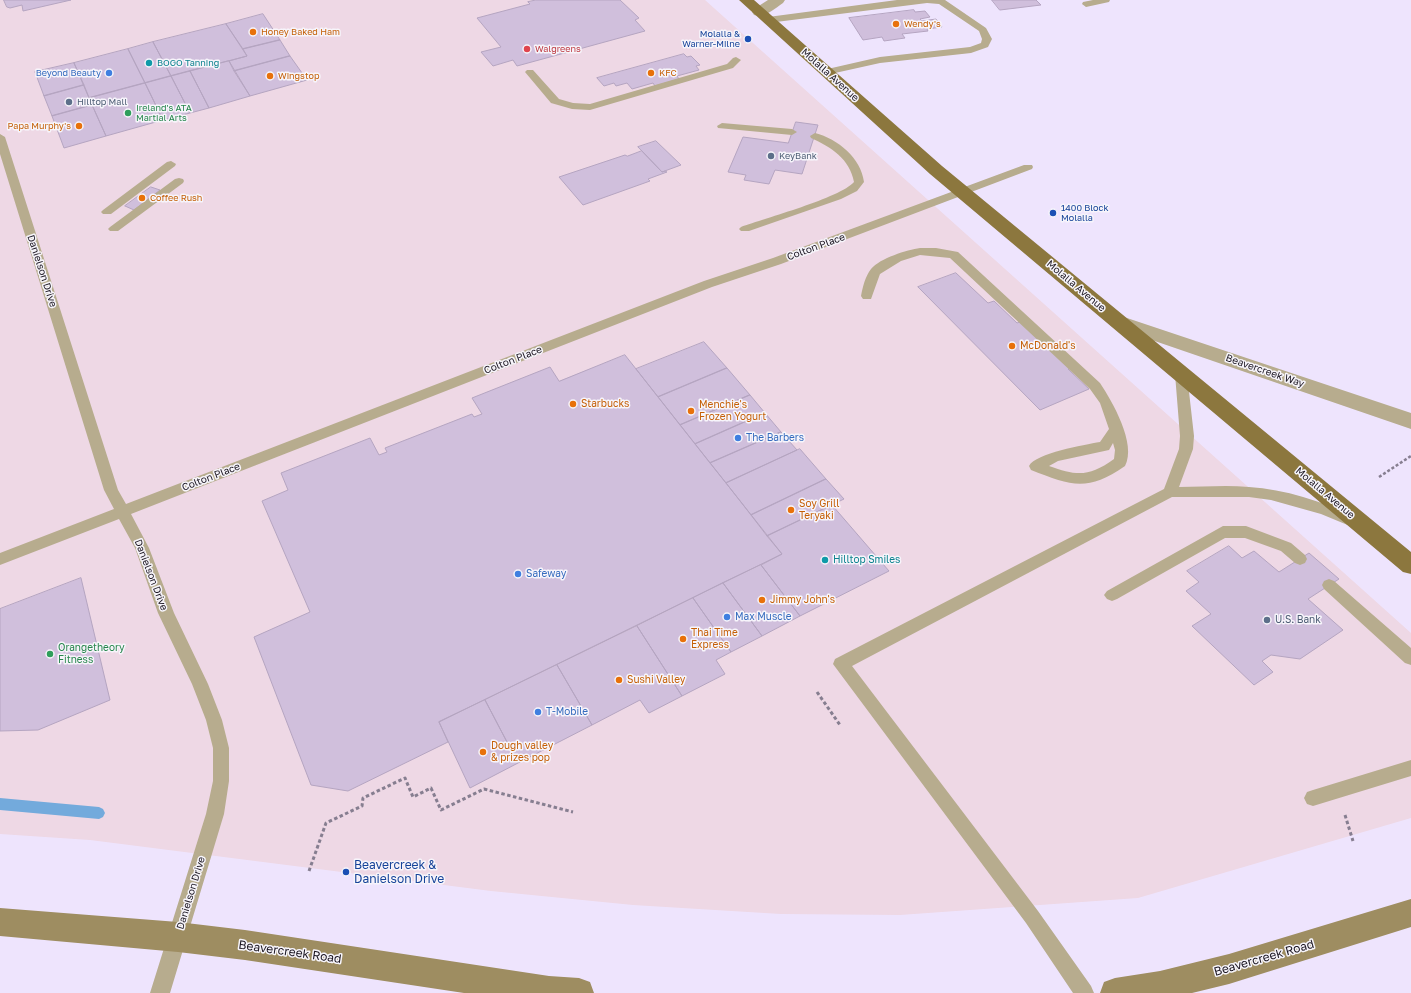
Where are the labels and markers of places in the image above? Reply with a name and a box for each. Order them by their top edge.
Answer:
marker: Wendy's [891,19,901,29]
place label: Wendy's [904,19,941,29]
marker: Honey Baked Ham [248,27,258,37]
place label: Honey Baked Ham [261,27,340,37]
place label: Molalla & Warner-Milne [682,29,740,50]
marker: Molalla & Warner-Milne [743,34,753,44]
marker: Walgreens [522,44,532,54]
place label: Walgreens [535,44,581,54]
marker: BOGO Tanning [144,58,154,68]
place label: BOGO Tanning [157,58,219,68]
place label: Beyond Beauty [36,68,101,78]
marker: Beyond Beauty [104,68,114,78]
marker: KFC [646,68,656,78]
place label: KFC [659,68,677,78]
marker: Wingstop [265,71,275,81]
place label: Wingstop [278,71,319,81]
marker: Hilltop Mall [64,97,74,107]
place label: Hilltop Mall [77,97,127,107]
place label: Ireland's ATA Martial Arts [136,103,192,124]
marker: Ireland's ATA Martial Arts [123,108,133,118]
place label: Papa Murphy's [8,121,71,131]
marker: Papa Murphy's [74,121,84,131]
marker: KeyBank [766,151,776,161]
place label: KeyBank [779,151,817,161]
marker: Coffee Rush [137,193,147,203]
place label: Coffee Rush [150,193,202,203]
place label: 1400 Block Molalla [1061,203,1108,224]
marker: 1400 Block Molalla [1048,208,1058,218]
place label: McDonald's [1020,340,1076,352]
marker: McDonald's [1007,341,1017,351]
place label: Starbucks [581,398,629,410]
marker: Starbucks [568,399,578,409]
place label: Menchie's Frozen Yogurt [699,399,766,422]
marker: Menchie's Frozen Yogurt [686,406,696,416]
place label: The Barbers [746,432,804,444]
marker: The Barbers [733,433,743,443]
place label: Soy Grill Teryaki [799,498,839,522]
marker: Soy Grill Teryaki [786,505,796,515]
place label: Hilltop Smiles [833,554,900,566]
marker: Hilltop Smiles [820,555,830,565]
place label: Safeway [526,568,566,580]
marker: Safeway [513,569,523,579]
place label: Jimmy John's [770,594,835,606]
marker: Jimmy John's [757,595,767,605]
place label: Max Muscle [735,611,792,623]
marker: Max Muscle [722,612,732,622]
place label: U.S. Bank [1275,614,1321,626]
marker: U.S. Bank [1262,615,1272,625]
place label: Thai Time Express [691,627,738,650]
marker: Thai Time Express [678,634,688,644]
place label: Orangetheory Fitness [58,642,125,666]
marker: Orangetheory Fitness [45,649,55,659]
place label: Sushi Valley [627,674,685,686]
marker: Sushi Valley [614,675,624,685]
place label: T-Mobile [546,706,588,718]
marker: T-Mobile [533,707,543,717]
place label: Dough valley & prizes pop [491,740,553,764]
marker: Dough valley & prizes pop [478,747,488,757]
place label: Beavercreek & Danielson Drive [354,858,444,886]
marker: Beavercreek & Danielson Drive [341,867,351,877]

